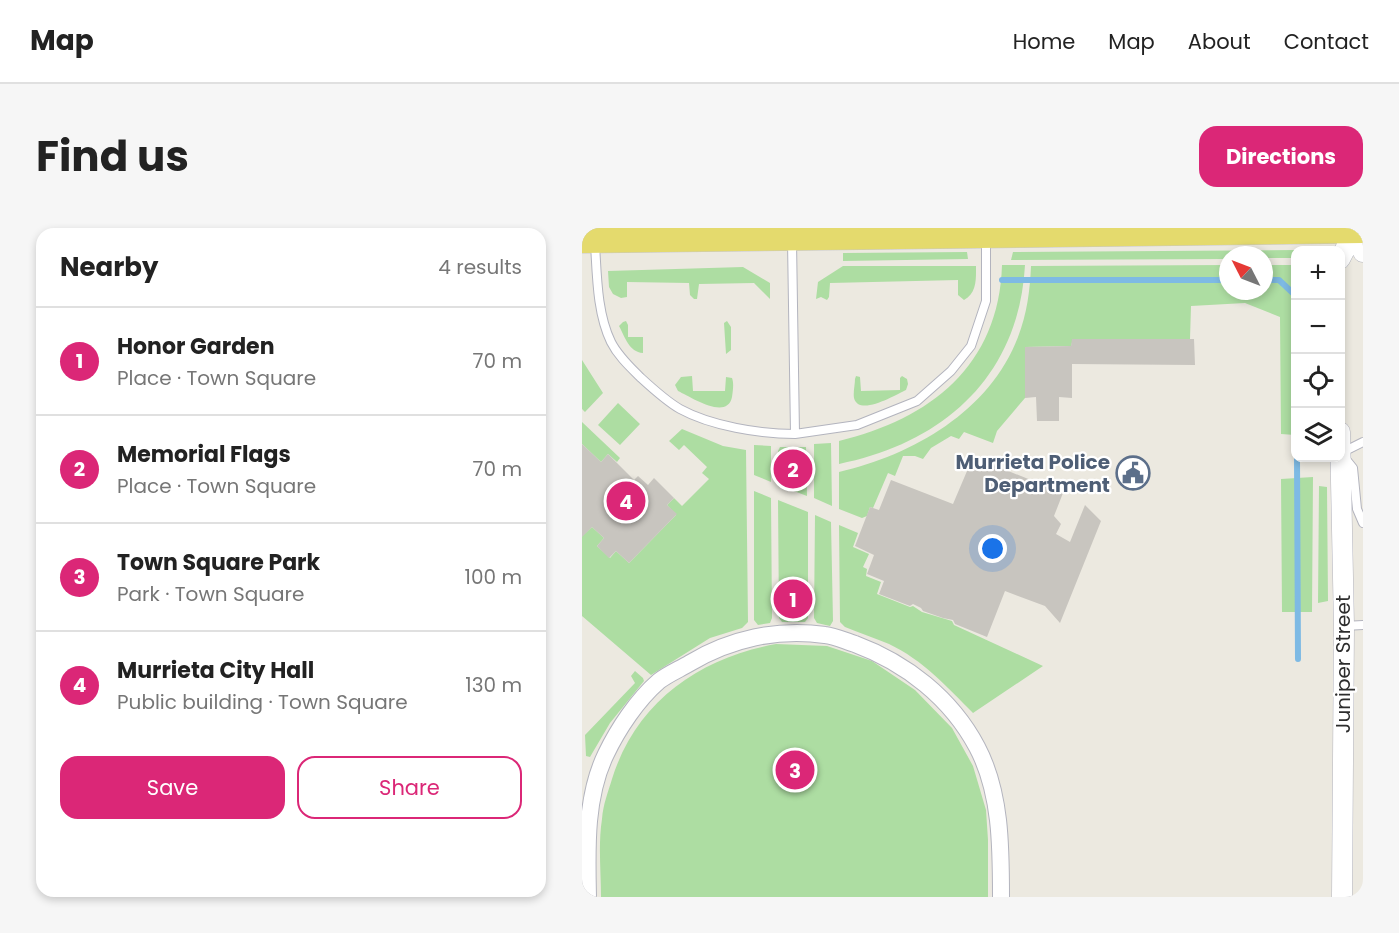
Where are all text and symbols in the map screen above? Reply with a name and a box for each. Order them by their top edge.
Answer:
text: Map [30,21,94,60]
text: Home [1013,27,1075,56]
text: Map [1108,27,1155,56]
text: About [1188,27,1251,56]
text: Contact [1284,27,1369,56]
button: Directions [1199,126,1363,187]
text: Find us [36,127,189,186]
north arrow [1219,246,1273,300]
map controls [1291,246,1345,462]
button: + [1291,246,1345,300]
text: Nearby [60,249,158,285]
text: 4 results [438,253,522,281]
button: − [1291,300,1345,354]
text: Honor Garden [117,331,274,362]
text: 1 [76,347,83,375]
text: 70 m [473,347,522,375]
button: locate [1291,354,1345,408]
text: Place · Town Square [117,364,316,392]
button: layers [1291,408,1345,462]
text: Memorial Flags [117,439,291,470]
pin: 2 [774,446,812,492]
place label: Murrieta Police Department [955,448,1110,499]
text: 2 [74,455,85,483]
text: 70 m [473,455,522,483]
public building icon: Murrieta Police Department [1115,455,1151,491]
text: Place · Town Square [117,472,316,500]
pin: 4 [606,478,645,524]
your location [978,534,1007,563]
text: Town Square Park [117,547,320,578]
text: 3 [73,563,86,591]
text: 100 m [465,563,522,591]
pin: 1 [774,576,812,622]
text: Park · Town Square [117,580,304,608]
street label: Juniper Street [1329,595,1357,733]
text: Murrieta City Hall [117,655,314,686]
text: 4 [73,671,86,699]
text: 130 m [465,671,522,699]
text: Public building · Town Square [117,688,408,716]
pin: 3 [776,748,814,792]
button: Save [60,756,285,819]
button: Share [297,756,522,819]

